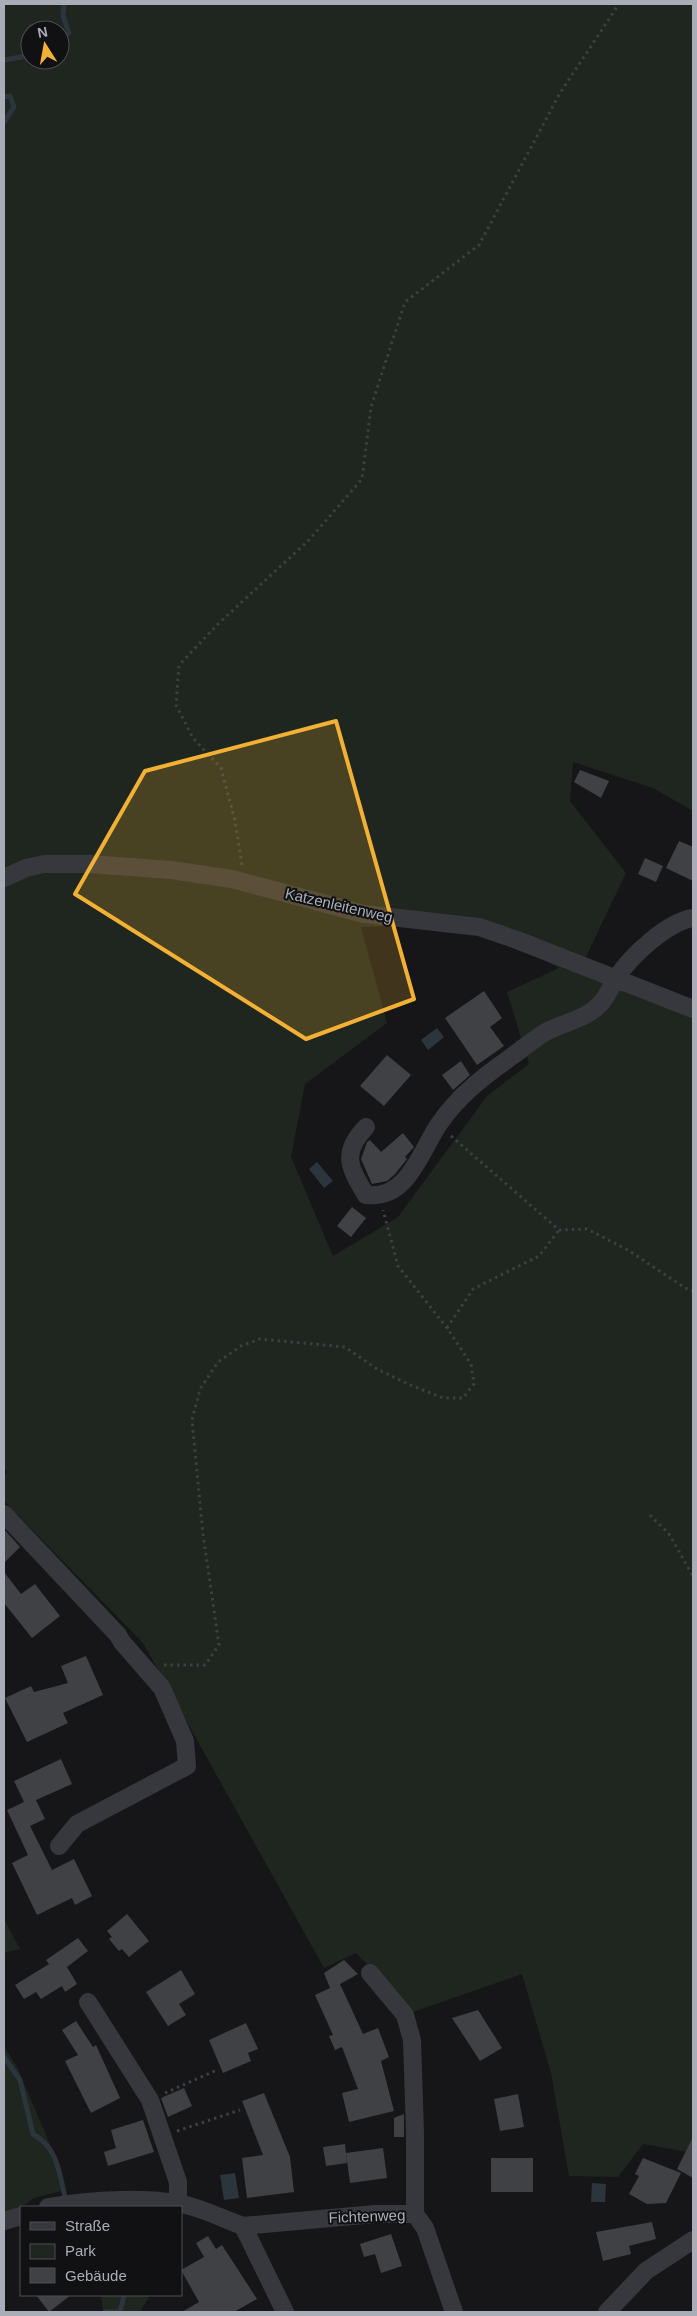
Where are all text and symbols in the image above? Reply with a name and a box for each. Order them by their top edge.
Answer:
north arrow [20,20,70,70]
text: N [36,23,49,41]
street label: Katzenleitenweg [283,884,395,926]
legend [20,2206,182,2296]
street label: Fichtenweg [328,2206,406,2226]
text: Straße [65,2217,110,2234]
text: Park [65,2242,96,2259]
text: Gebäude [65,2267,127,2284]

